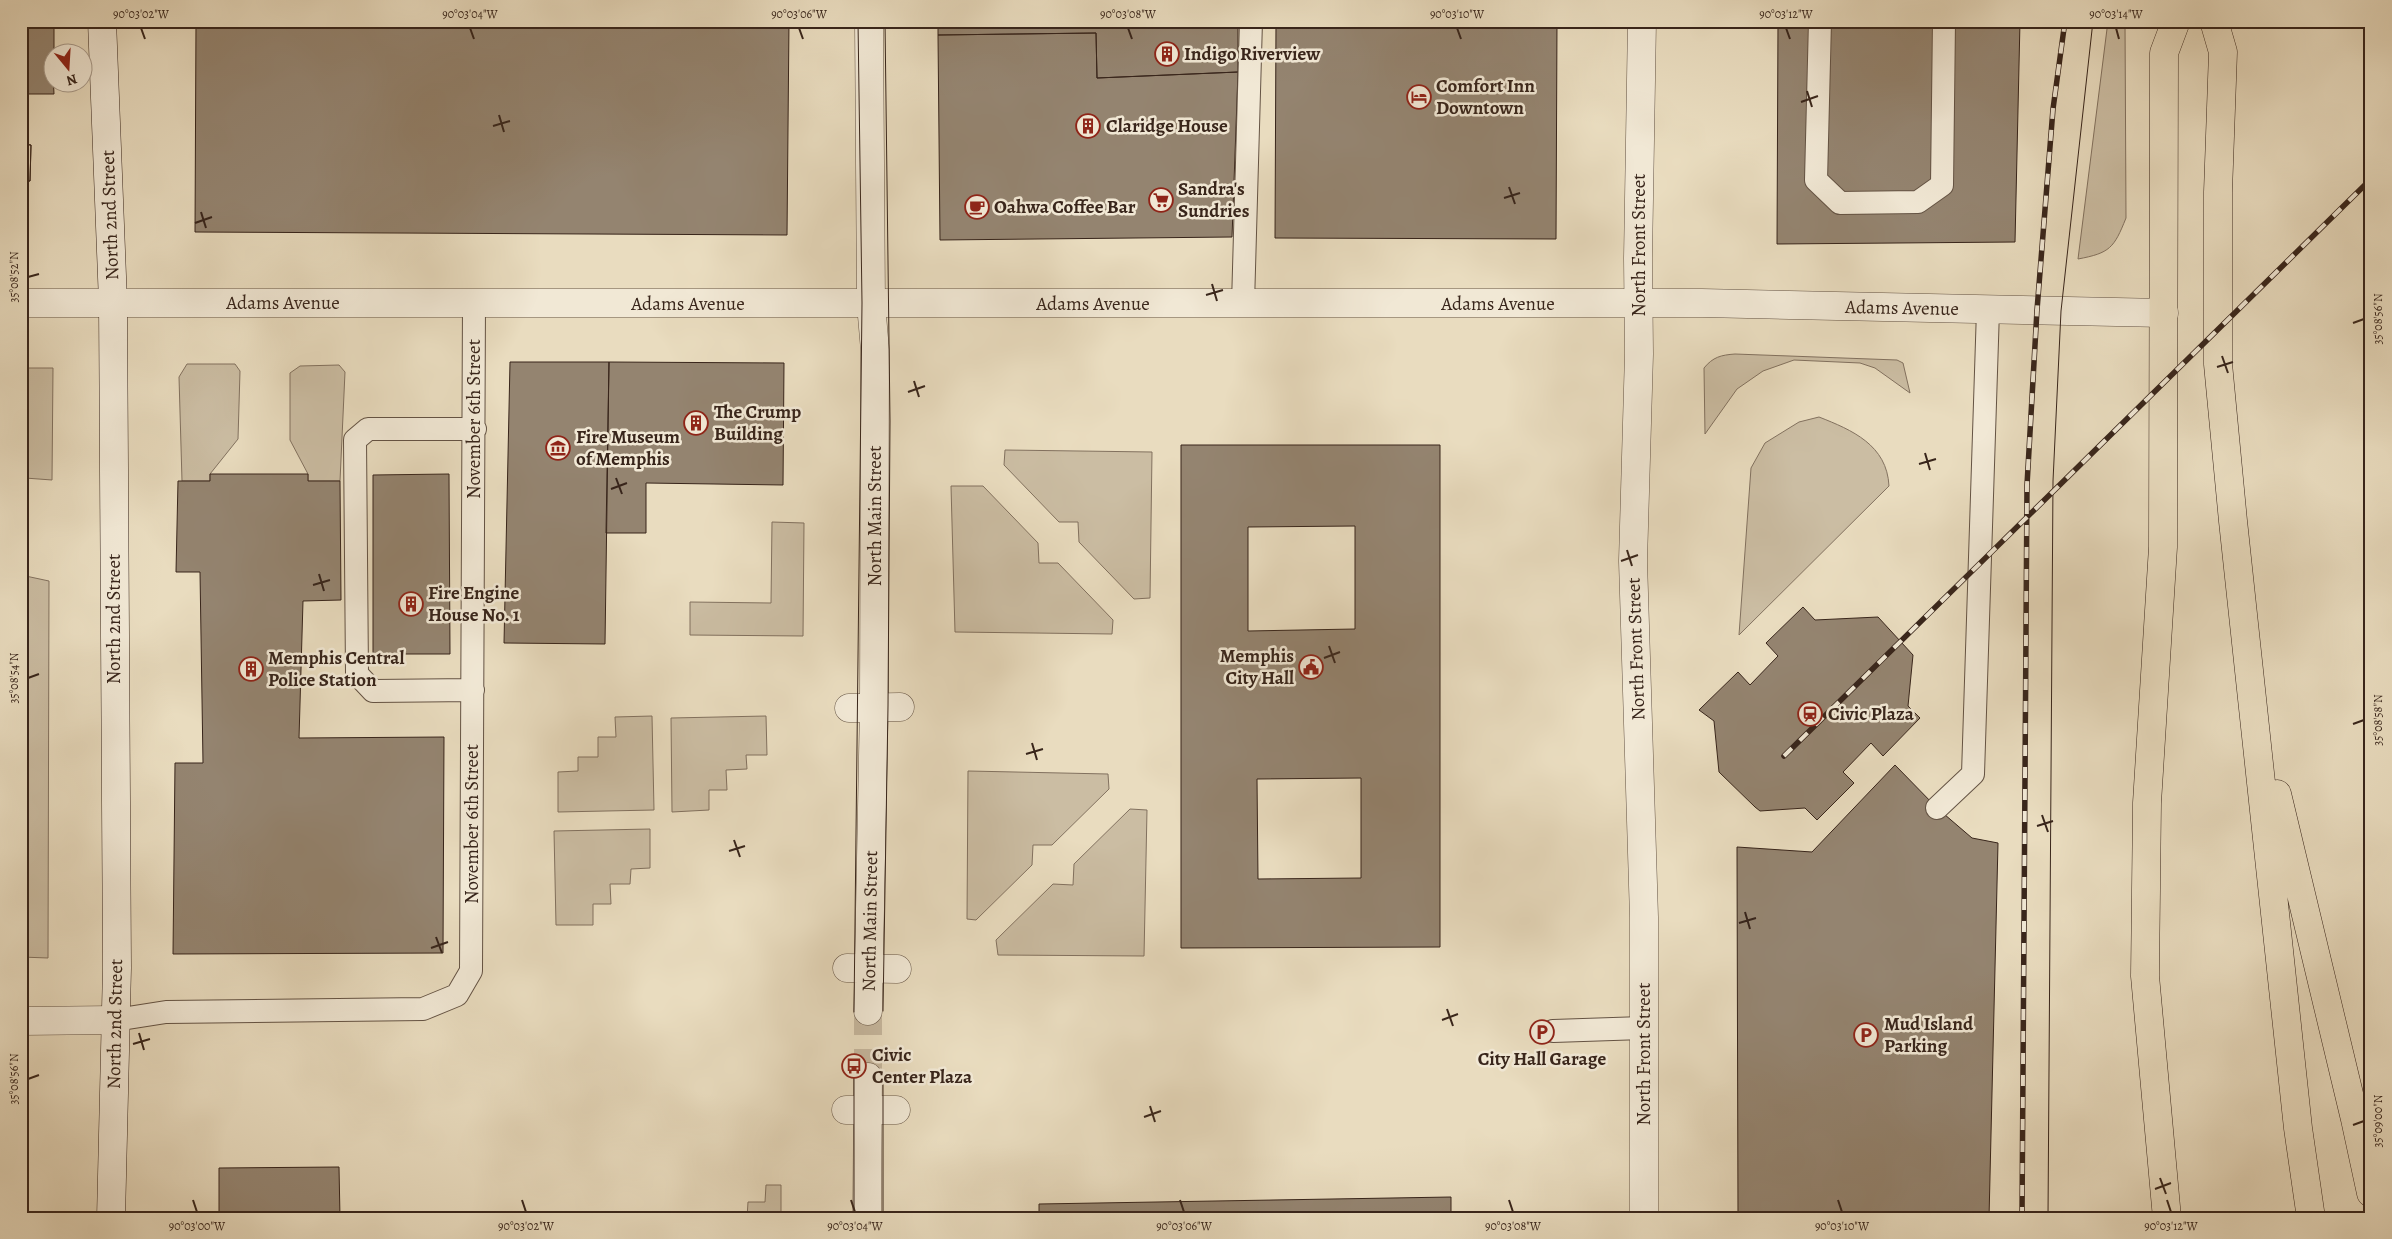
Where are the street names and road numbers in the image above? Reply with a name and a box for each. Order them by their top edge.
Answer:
street label: North 2nd Street [95,149,125,281]
street label: North Front Street [1626,173,1652,317]
street label: Adams Avenue [225,290,340,316]
street label: Adams Avenue [630,291,745,317]
street label: Adams Avenue [1035,291,1150,317]
street label: Adams Avenue [1440,291,1555,317]
street label: Adams Avenue [1844,294,1959,322]
street label: November 6th Street [461,339,487,499]
street label: North Main Street [862,445,888,587]
street label: North 2nd Street [101,554,127,684]
street label: North Front Street [1621,577,1651,721]
street label: November 6th Street [459,744,485,904]
street label: North Main Street [856,850,884,992]
street label: North 2nd Street [101,959,129,1089]
street label: North Front Street [1631,982,1657,1126]

